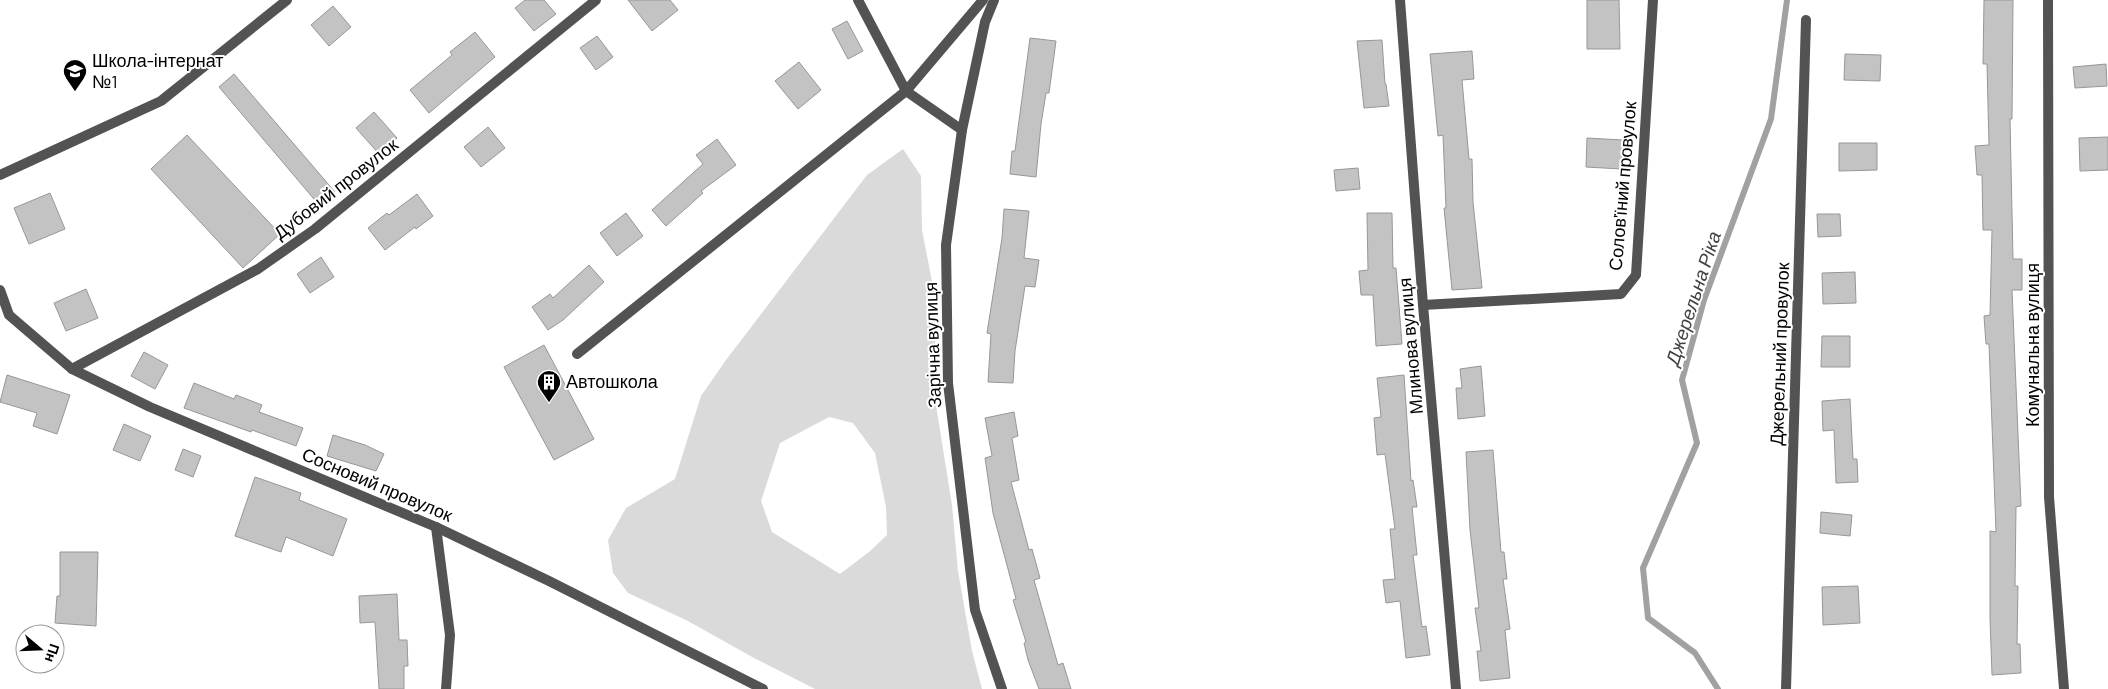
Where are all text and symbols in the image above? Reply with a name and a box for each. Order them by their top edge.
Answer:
place label: Школа-інтернат №1 [92,49,224,92]
school or university icon: Школа-інтернат №1 [62,58,88,92]
street label: Солов'їний провулок [1604,100,1640,272]
street label: Дубовий провулок [269,133,402,244]
water label: Джерельна Ріка [1659,228,1725,370]
street label: Джерельний провулок [1765,262,1793,446]
street label: Комунальна вулиця [2021,263,2043,427]
street label: Млинова вулиця [1393,277,1427,415]
street label: Зарічна вулиця [919,282,945,408]
building icon: Автошкола [536,369,562,403]
place label: Автошкола [566,370,659,392]
street label: Сосновий провулок [299,442,456,526]
north arrow [15,624,65,674]
text: Пн [42,642,64,665]

